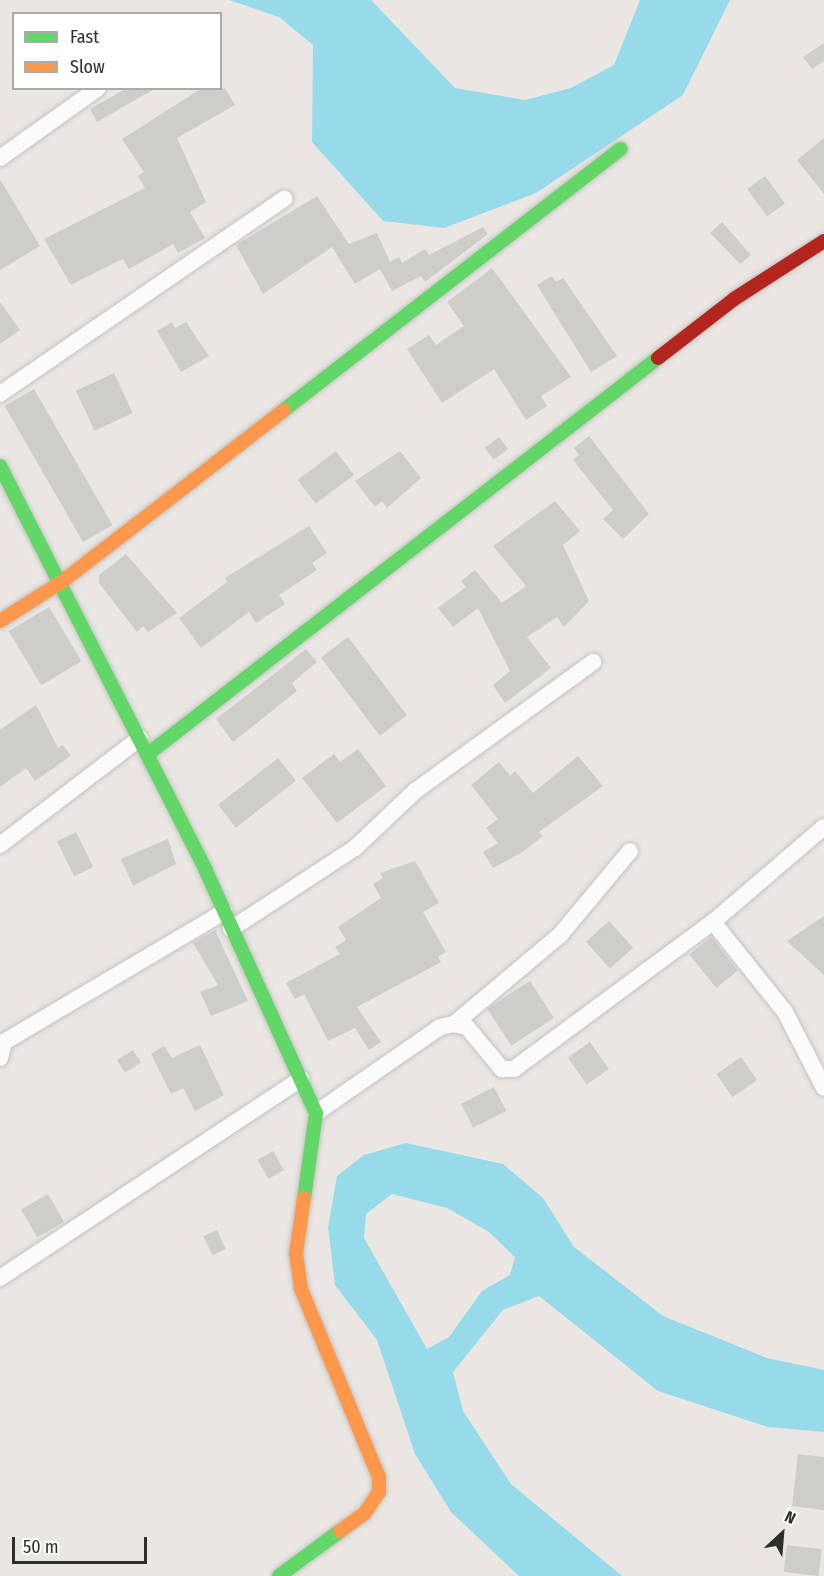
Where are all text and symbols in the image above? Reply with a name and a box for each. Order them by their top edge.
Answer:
legend [12,12,222,90]
text: Fast [70,26,99,48]
text: Slow [70,56,105,78]
north arrow [752,1504,812,1564]
text: N [782,1507,799,1528]
scale bar [15,1525,150,1563]
text: 50 m [23,1536,59,1558]

